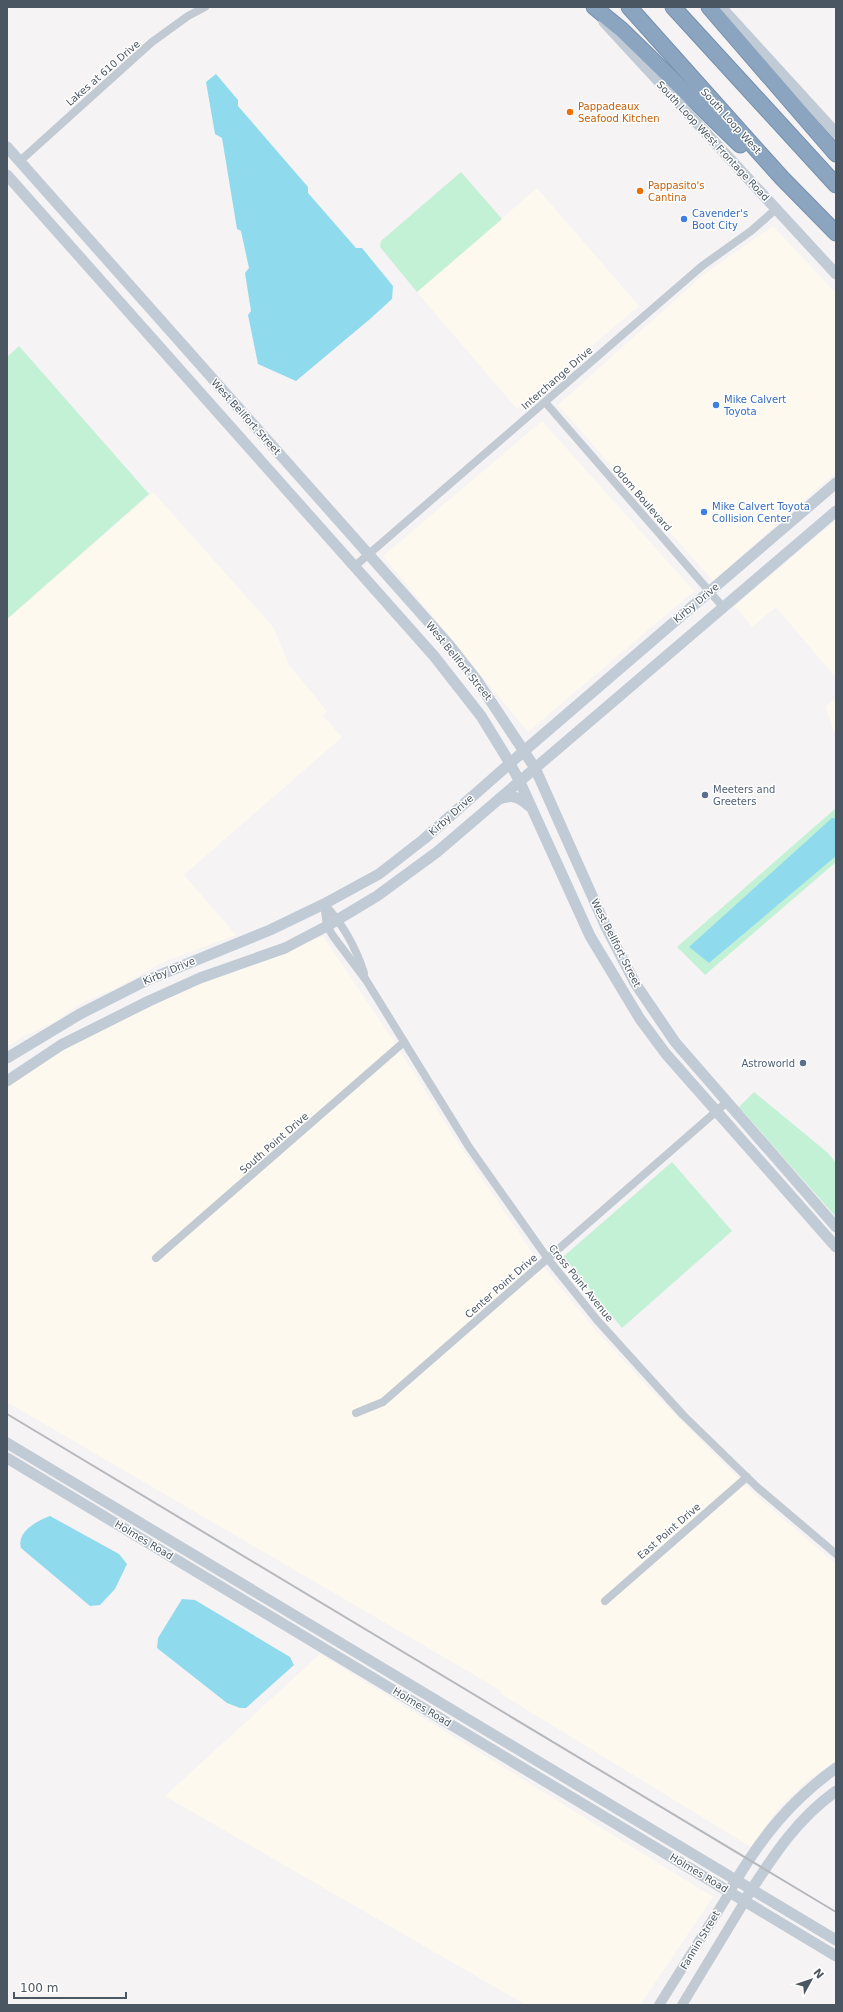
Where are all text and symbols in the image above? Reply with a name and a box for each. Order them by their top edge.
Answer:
street label: Lakes at 610 Drive [64,38,142,108]
street label: South Loop West Frontage Road [655,79,771,203]
street label: South Loop West [699,86,763,156]
place label: Pappadeaux Seafood Kitchen [578,101,660,124]
marker: Pappadeaux Seafood Kitchen [565,107,575,117]
place label: Pappasito's Cantina [648,180,705,203]
marker: Pappasito's Cantina [635,186,645,196]
place label: Cavender's Boot City [692,208,748,231]
marker: Cavender's Boot City [679,214,689,224]
street label: Interchange Drive [519,344,595,412]
street label: West Bellfort Street [209,377,283,457]
place label: Mike Calvert Toyota [723,394,786,417]
marker: Mike Calvert Toyota [711,400,721,410]
street label: Odom Boulevard [610,463,674,533]
place label: Mike Calvert Toyota Collision Center [712,501,810,524]
marker: Mike Calvert Toyota Collision Center [699,507,709,517]
street label: Kirby Drive [671,581,721,625]
street label: West Bellfort Street [424,620,494,702]
place label: Meeters and Greeters [713,784,775,807]
marker: Meeters and Greeters [700,790,710,800]
street label: Kirby Drive [427,792,475,838]
street label: West Bellfort Street [589,897,643,989]
street label: Kirby Drive [141,955,197,987]
place label: Astroworld [741,1058,795,1069]
marker: Astroworld [798,1058,808,1068]
street label: South Point Drive [238,1110,310,1176]
street label: Cross Point Avenue [547,1242,615,1324]
street label: Center Point Drive [463,1252,539,1320]
street label: East Point Drive [635,1501,703,1561]
street label: Holmes Road [113,1518,175,1562]
street label: Holmes Road [391,1685,453,1729]
street label: Holmes Road [668,1851,730,1895]
street label: Fannin Street [678,1909,722,1971]
north arrow [791,1960,831,2000]
text: N [810,1966,826,1982]
scale bar [14,1974,126,2000]
text: 100 m [20,1981,58,1995]

